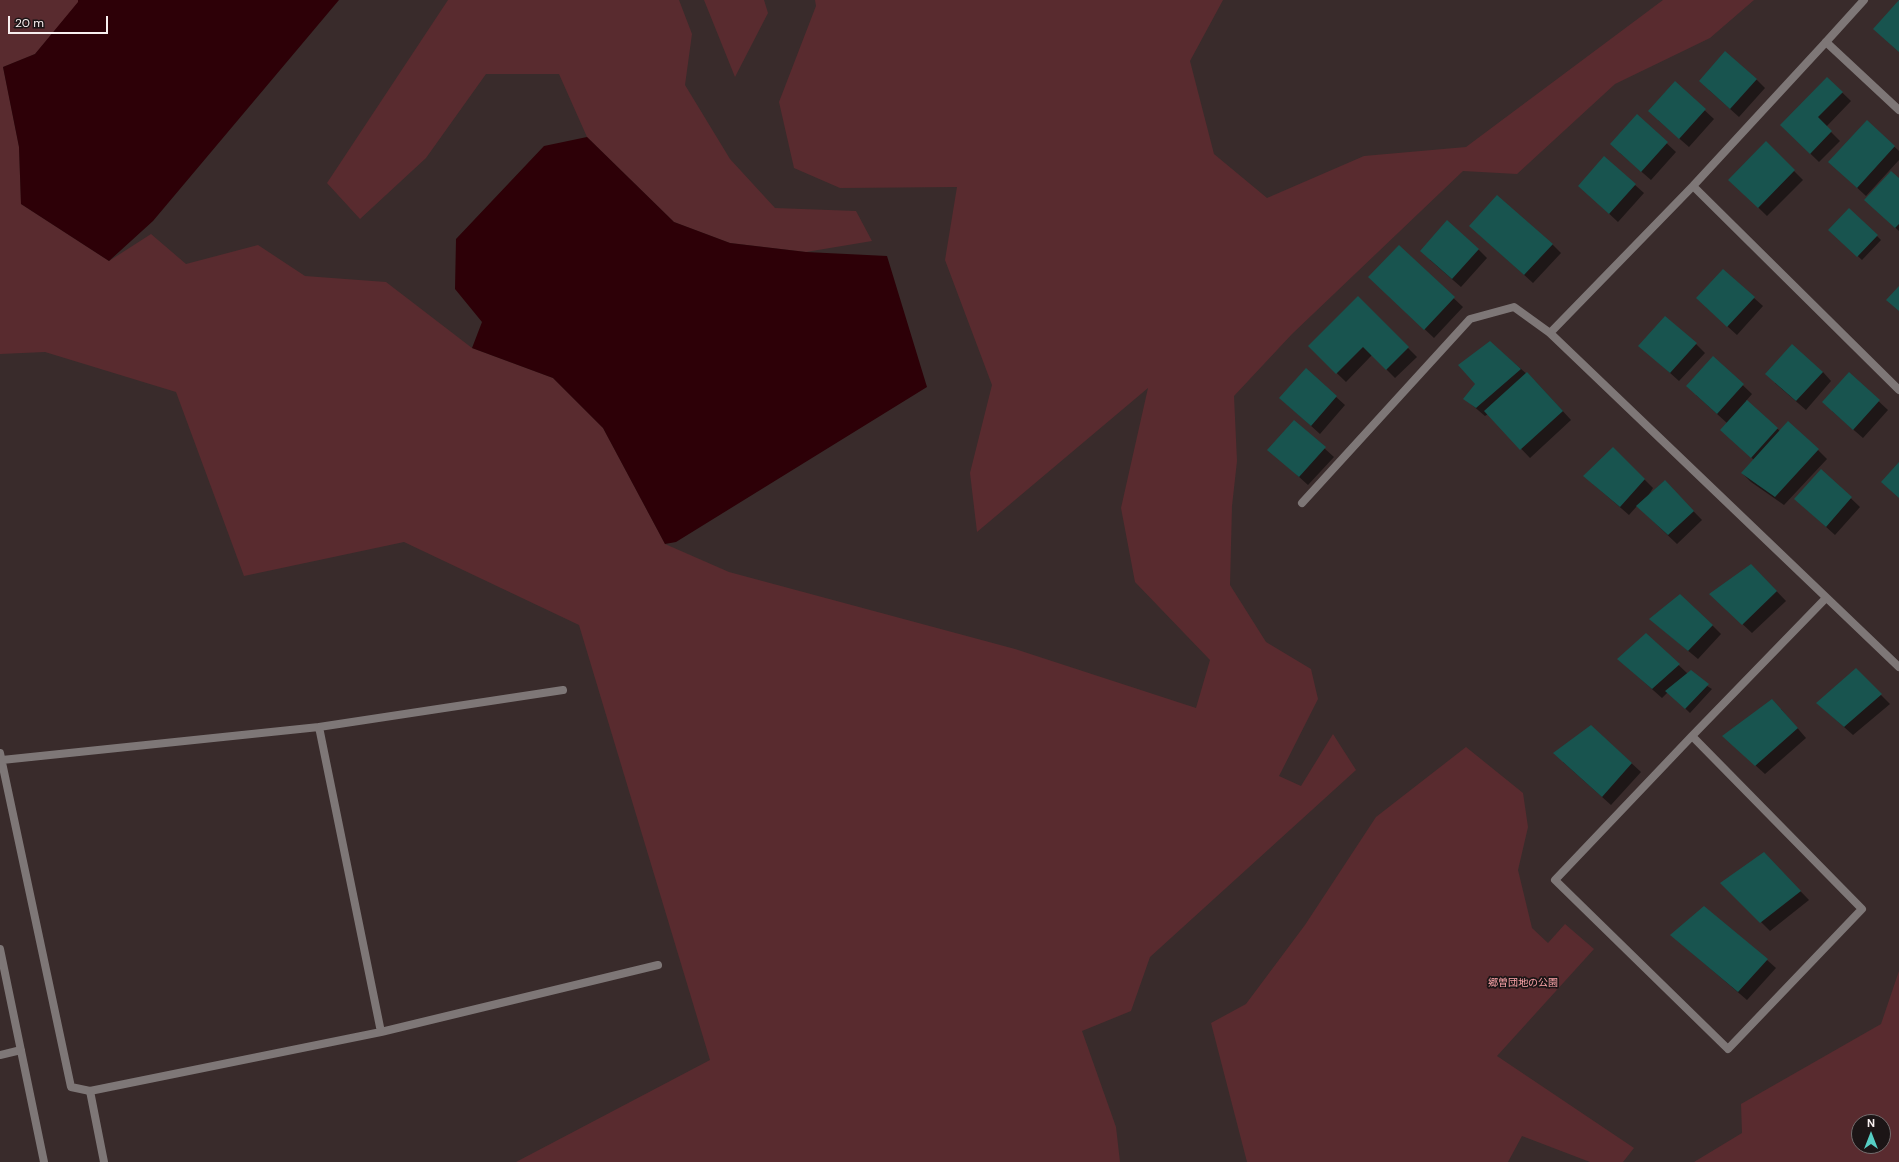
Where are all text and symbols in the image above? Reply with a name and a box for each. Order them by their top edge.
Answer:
scale bar [10,8,110,34]
text: 20 m [15,15,44,31]
park label: 郷曽団地の公園 [1488,977,1558,989]
north arrow [1851,1114,1891,1154]
text: N [1867,1116,1875,1130]

